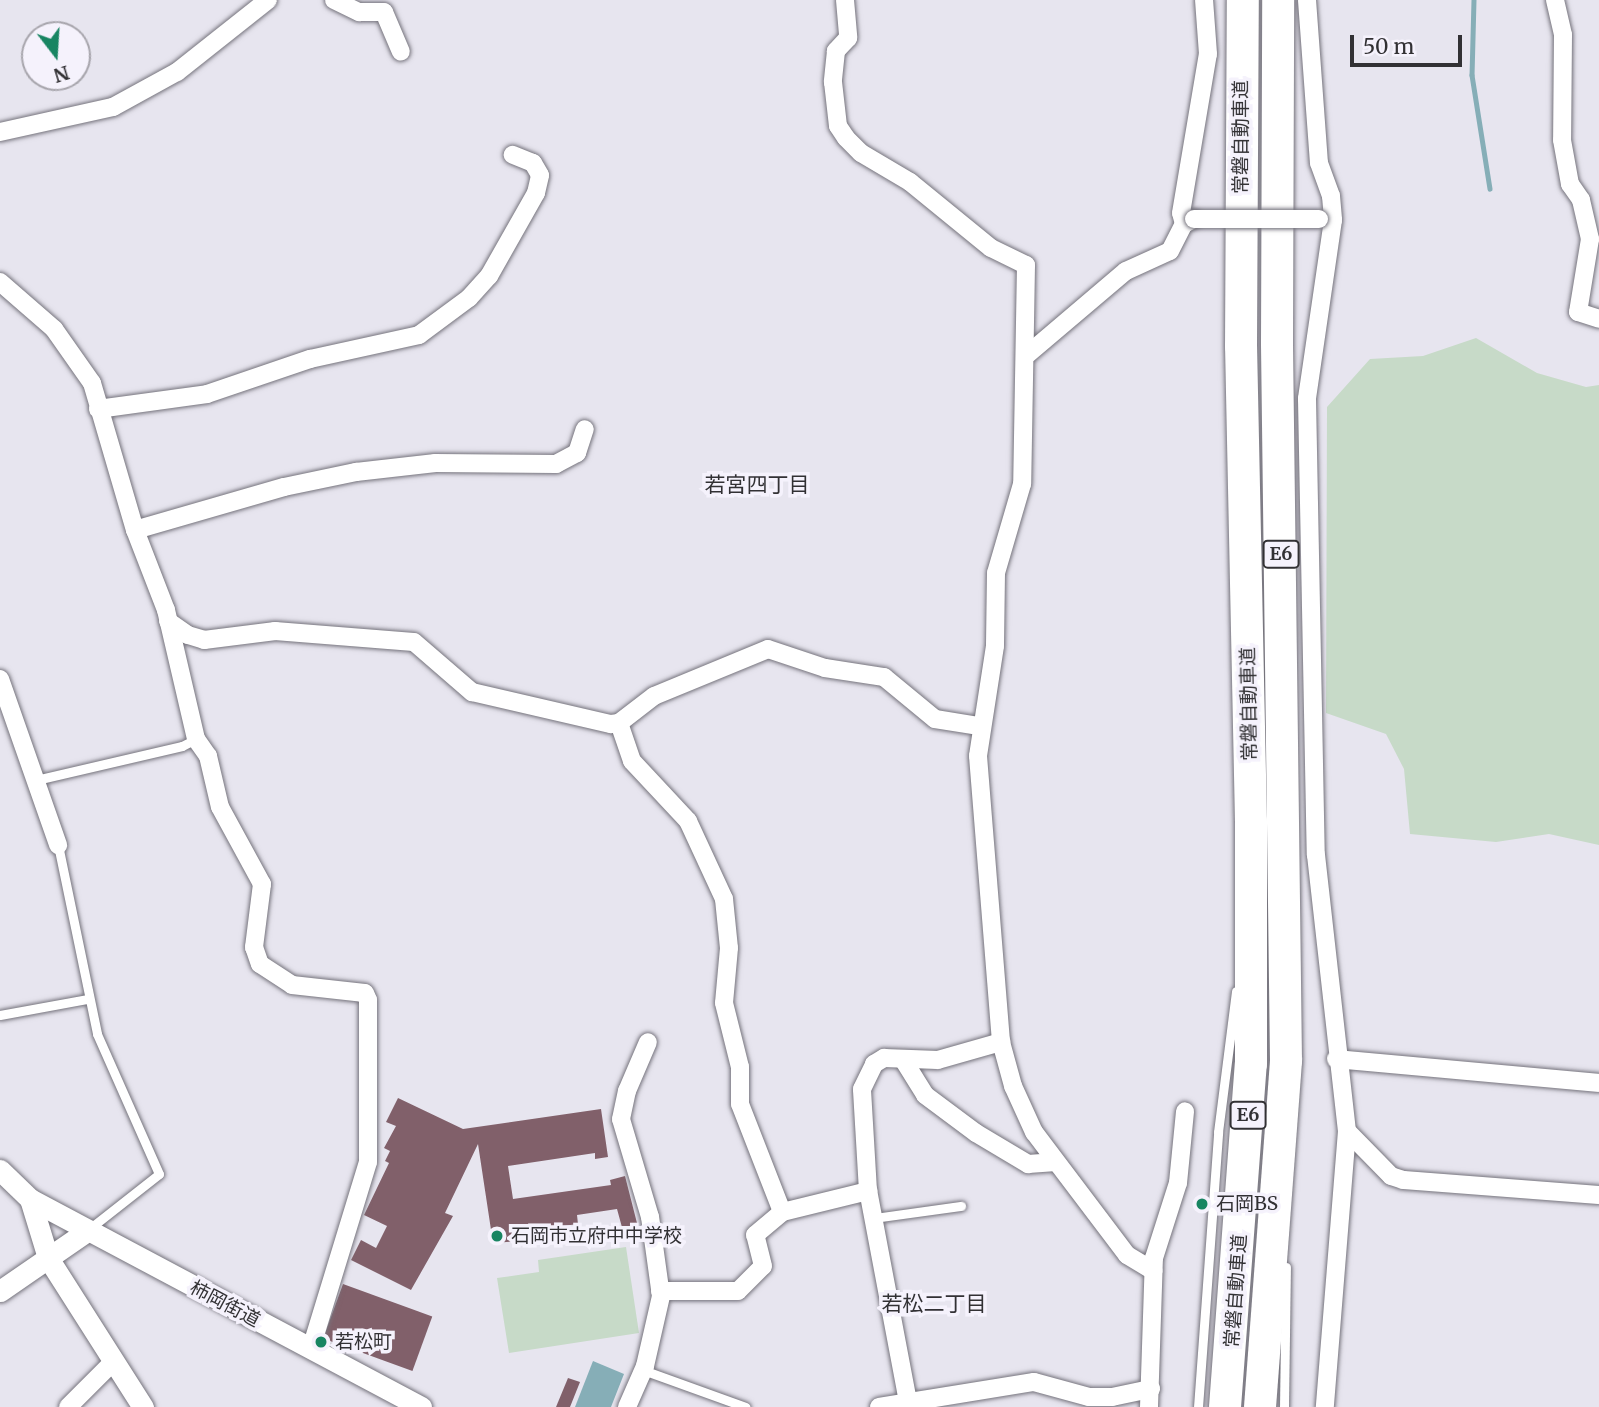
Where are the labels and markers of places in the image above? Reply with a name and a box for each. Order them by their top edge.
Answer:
place label: 石岡BS [1216,1193,1278,1215]
marker: 石岡BS [1194,1196,1210,1212]
place label: 石岡市立府中中学校 [511,1225,682,1247]
marker: 石岡市立府中中学校 [489,1228,505,1244]
place label: 若松町 [335,1331,392,1353]
marker: 若松町 [313,1334,329,1350]

